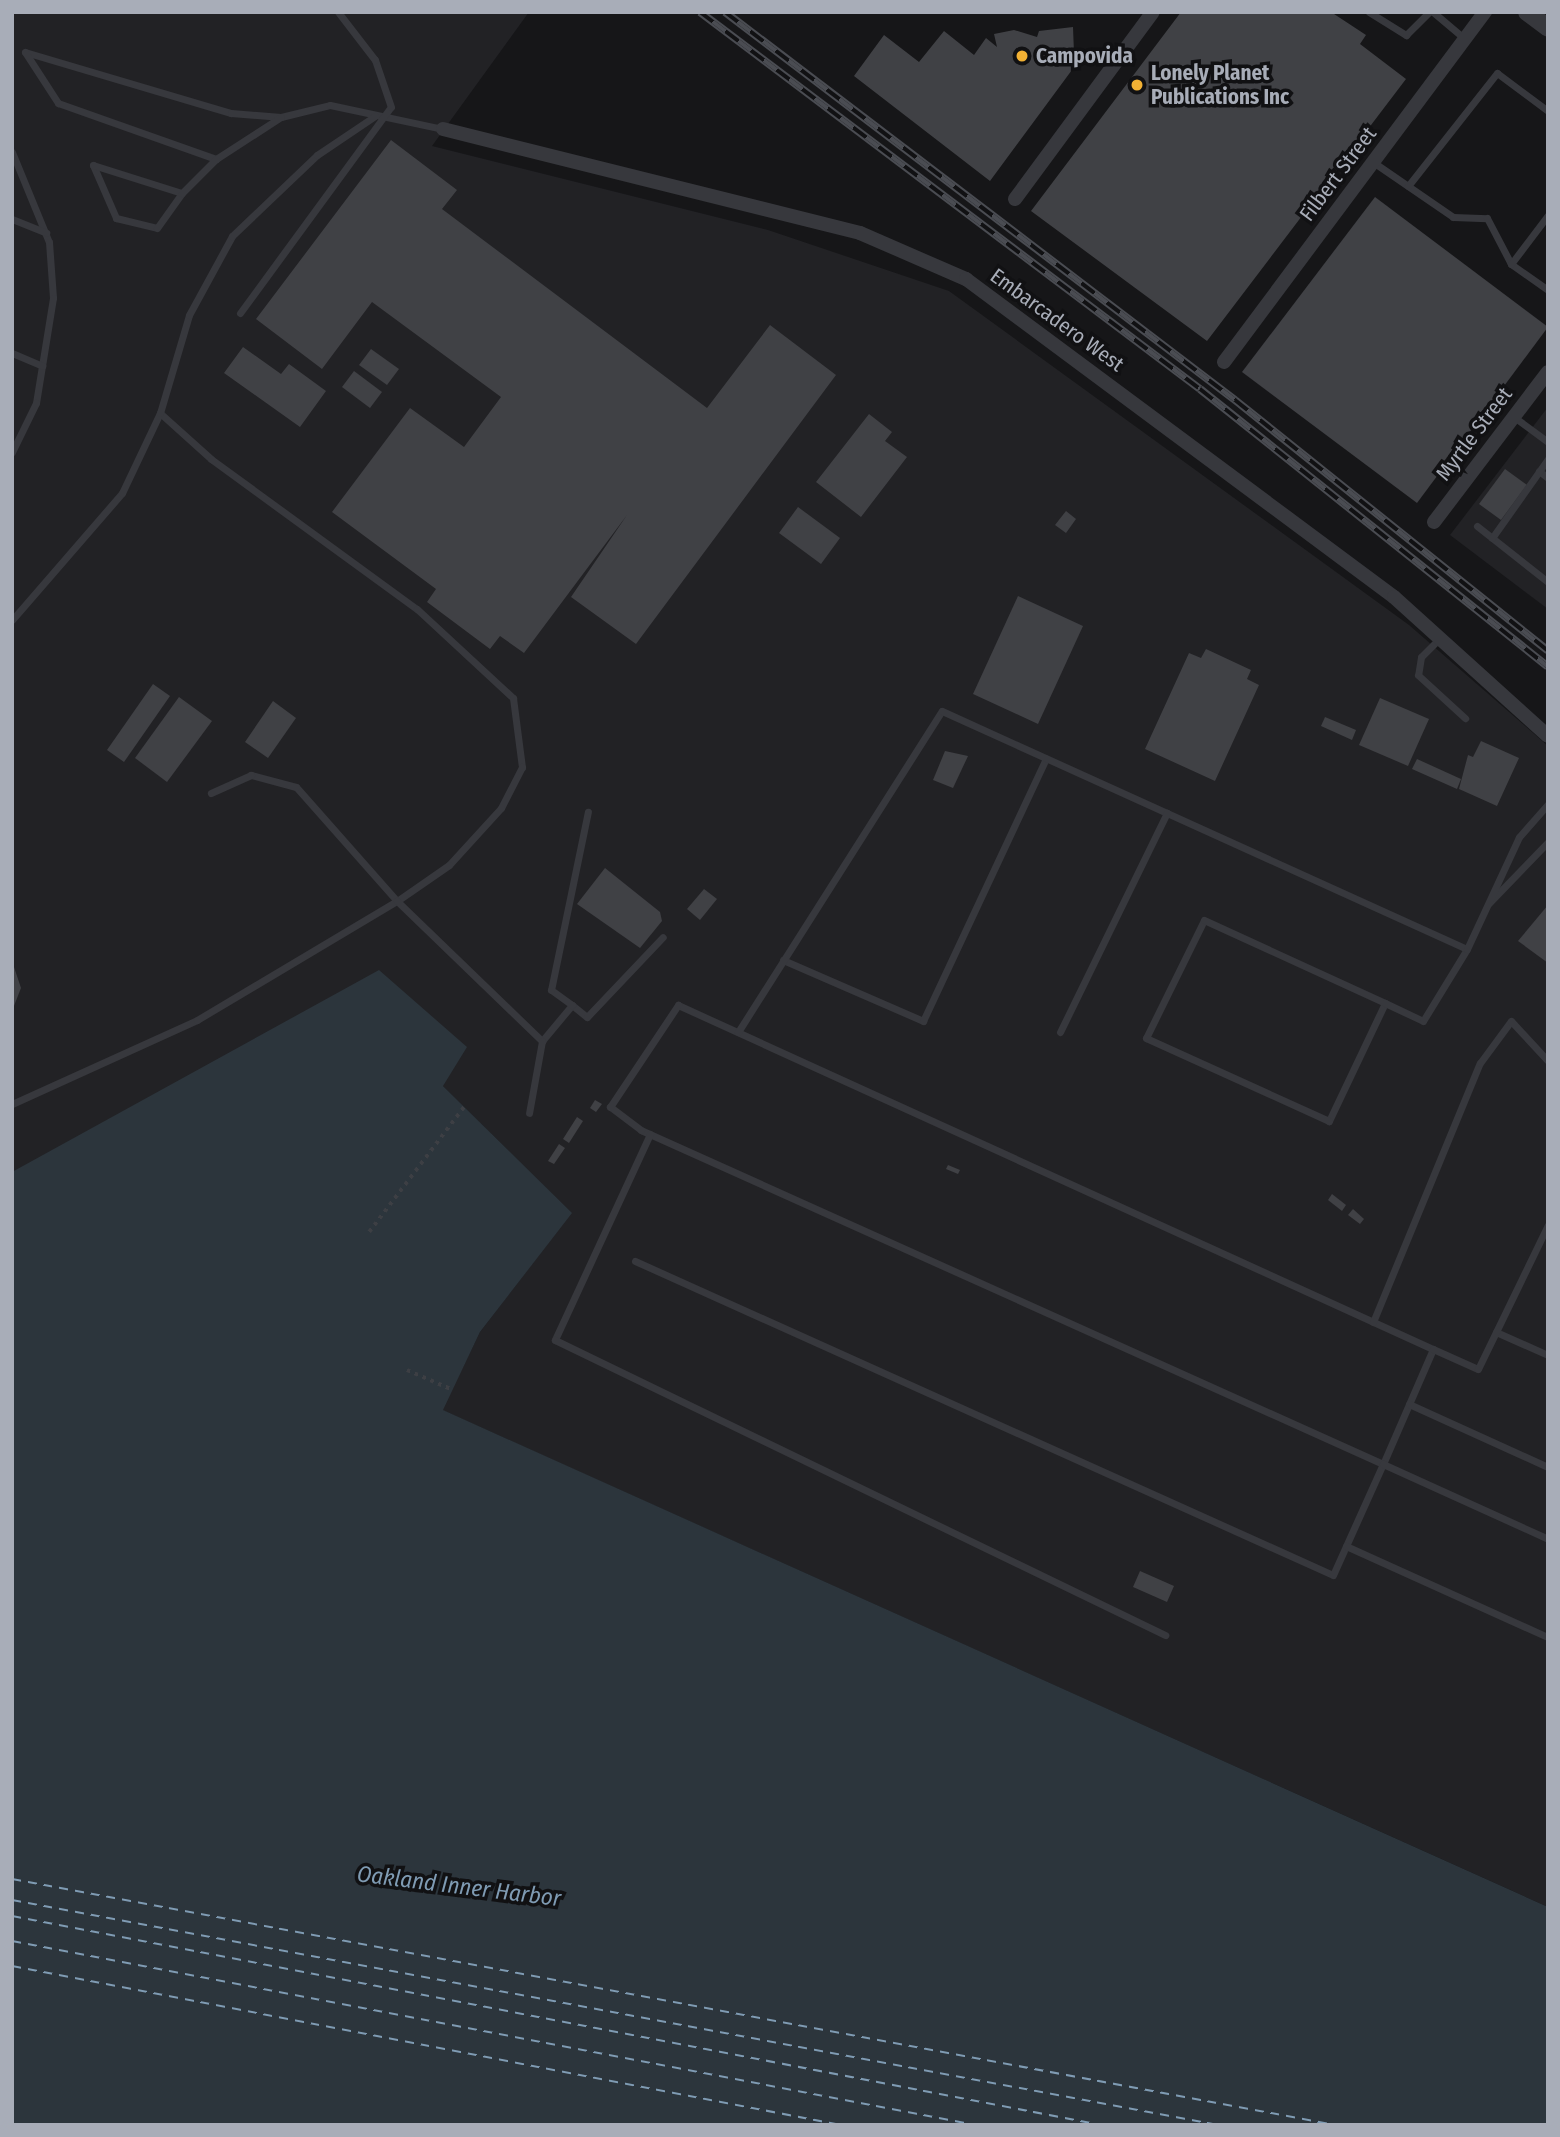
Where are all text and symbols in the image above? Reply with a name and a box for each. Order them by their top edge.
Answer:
place label: Campovida [1036,43,1133,69]
marker: Campovida [1014,48,1030,64]
place label: Lonely Planet Publications Inc [1151,60,1289,110]
marker: Lonely Planet Publications Inc [1129,77,1145,93]
street label: Filbert Street [1294,122,1382,226]
street label: Embarcadero West [985,263,1129,377]
street label: Myrtle Street [1431,382,1517,486]
water label: Oakland Inner Harbor [355,1860,563,1912]

